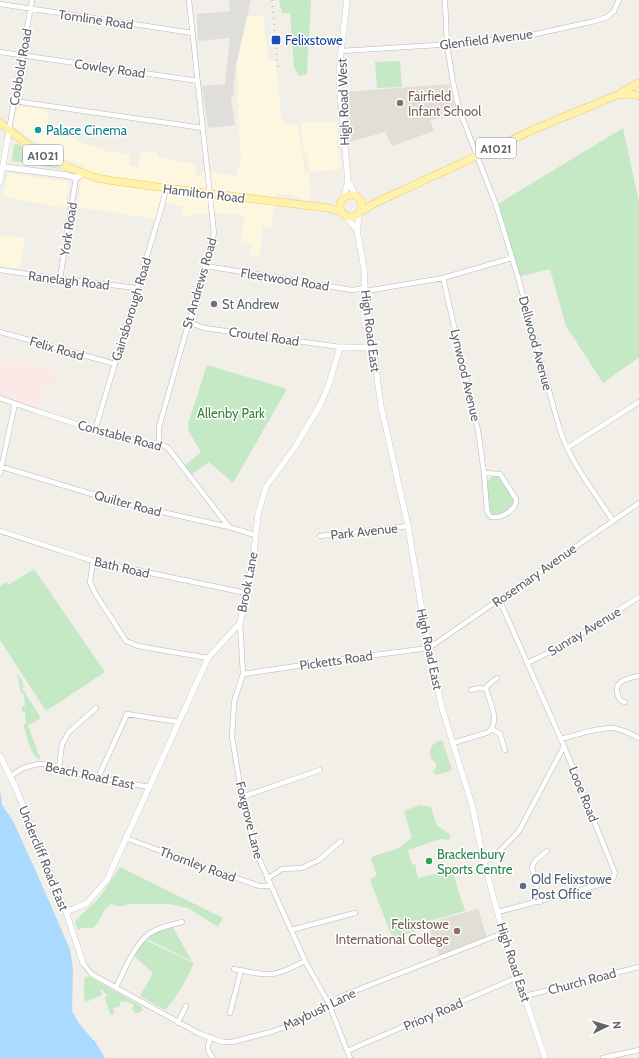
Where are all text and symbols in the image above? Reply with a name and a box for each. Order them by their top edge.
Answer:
street label: Tomline Road [58,6,134,32]
street label: Glenfield Avenue [439,25,534,53]
street label: Cobbold Road [5,27,35,107]
place label: Felixstowe [285,32,343,48]
marker: Felixstowe [270,34,282,46]
street label: Cowley Road [73,55,147,81]
street label: High Road West [333,57,353,146]
place label: Fairfield Infant School [408,88,481,119]
marker: Fairfield Infant School [395,98,405,108]
place label: Palace Cinema [46,122,128,138]
marker: Palace Cinema [33,125,43,135]
road number: A1021 [476,138,516,158]
road number: A1021 [23,145,63,165]
street label: Hamilton Road [162,180,246,206]
street label: York Road [56,201,80,258]
street label: St Andrews Road [178,236,220,330]
street label: Gainsborough Road [108,255,154,363]
street label: Fleetwood Road [240,264,330,294]
street label: Ranelagh Road [27,267,111,293]
street label: High Road East [358,289,384,374]
street label: Dellwood Avenue [516,294,556,392]
place label: St Andrew [222,296,280,312]
marker: St Andrew [209,299,219,309]
street label: Croutel Road [228,323,300,349]
street label: Lynwood Avenue [448,327,484,423]
street label: Felix Road [28,333,86,363]
park label: Allenby Park [197,405,265,421]
street label: Constable Road [76,416,164,454]
street label: Quilter Road [93,486,163,520]
street label: Park Avenue [330,519,399,542]
street label: Rosemary Avenue [489,540,580,610]
street label: Brook Lane [233,550,261,614]
street label: Bath Road [93,553,151,581]
street label: Sunray Avenue [545,603,624,659]
street label: High Road East [414,607,447,692]
street label: Picketts Road [299,647,373,673]
street label: Beach Road East [44,758,137,792]
street label: Looe Road [566,764,602,824]
street label: Foxgrove Lane [233,780,267,861]
street label: Undercliff Road East [16,803,73,913]
street label: Thornley Road [158,843,238,885]
place label: Brackenbury Sports Centre [437,846,513,877]
marker: Brackenbury Sports Centre [424,856,434,866]
place label: Old Felixstowe Post Office [531,871,612,902]
marker: Old Felixstowe Post Office [518,881,528,891]
place label: Felixstowe International College [336,916,449,947]
street label: High Road East [494,920,535,1004]
marker: Felixstowe International College [452,926,462,936]
street label: Church Road [546,964,618,998]
street label: Maybush Lane [280,984,358,1034]
street label: Priory Road [401,994,465,1034]
north arrow [587,1006,627,1046]
text: N [610,1021,624,1030]

